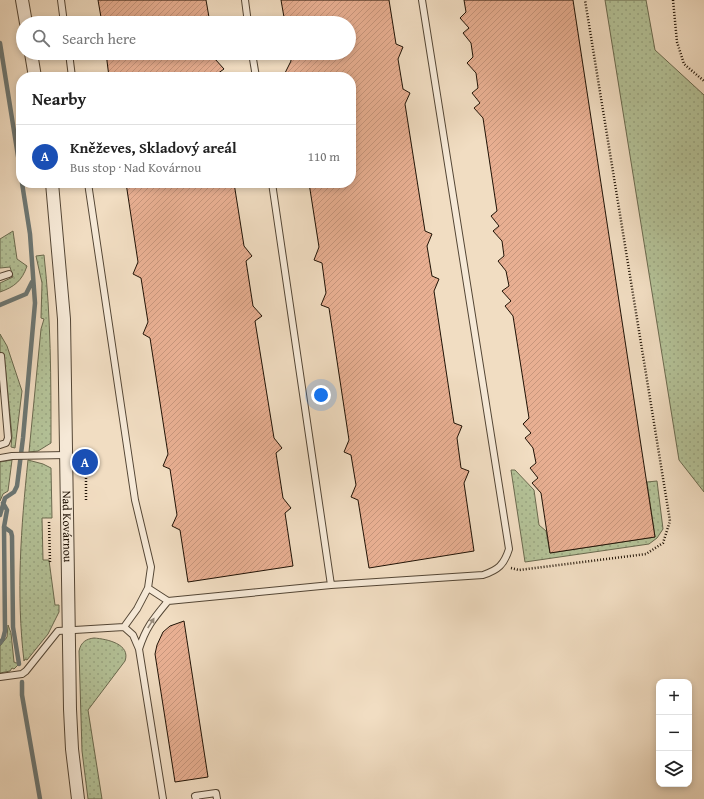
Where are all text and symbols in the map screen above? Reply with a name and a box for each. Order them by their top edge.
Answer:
search box [16,16,356,60]
icon: search [30,27,52,49]
text: Search here [62,28,136,49]
text: Nearby [32,86,86,111]
text: Kněževes, Skladový areál [70,137,237,158]
text: A [41,147,49,166]
text: 110 m [308,147,340,166]
text: Bus stop · Nad Kovárnou [70,158,201,177]
your location [311,385,331,405]
pin: A [72,447,98,477]
street label: Nad Kovárnou [59,491,77,563]
one-way arrow [147,617,154,629]
map controls [656,679,692,787]
button: + [656,679,692,715]
button: − [656,715,692,751]
button: layers [656,751,692,787]

